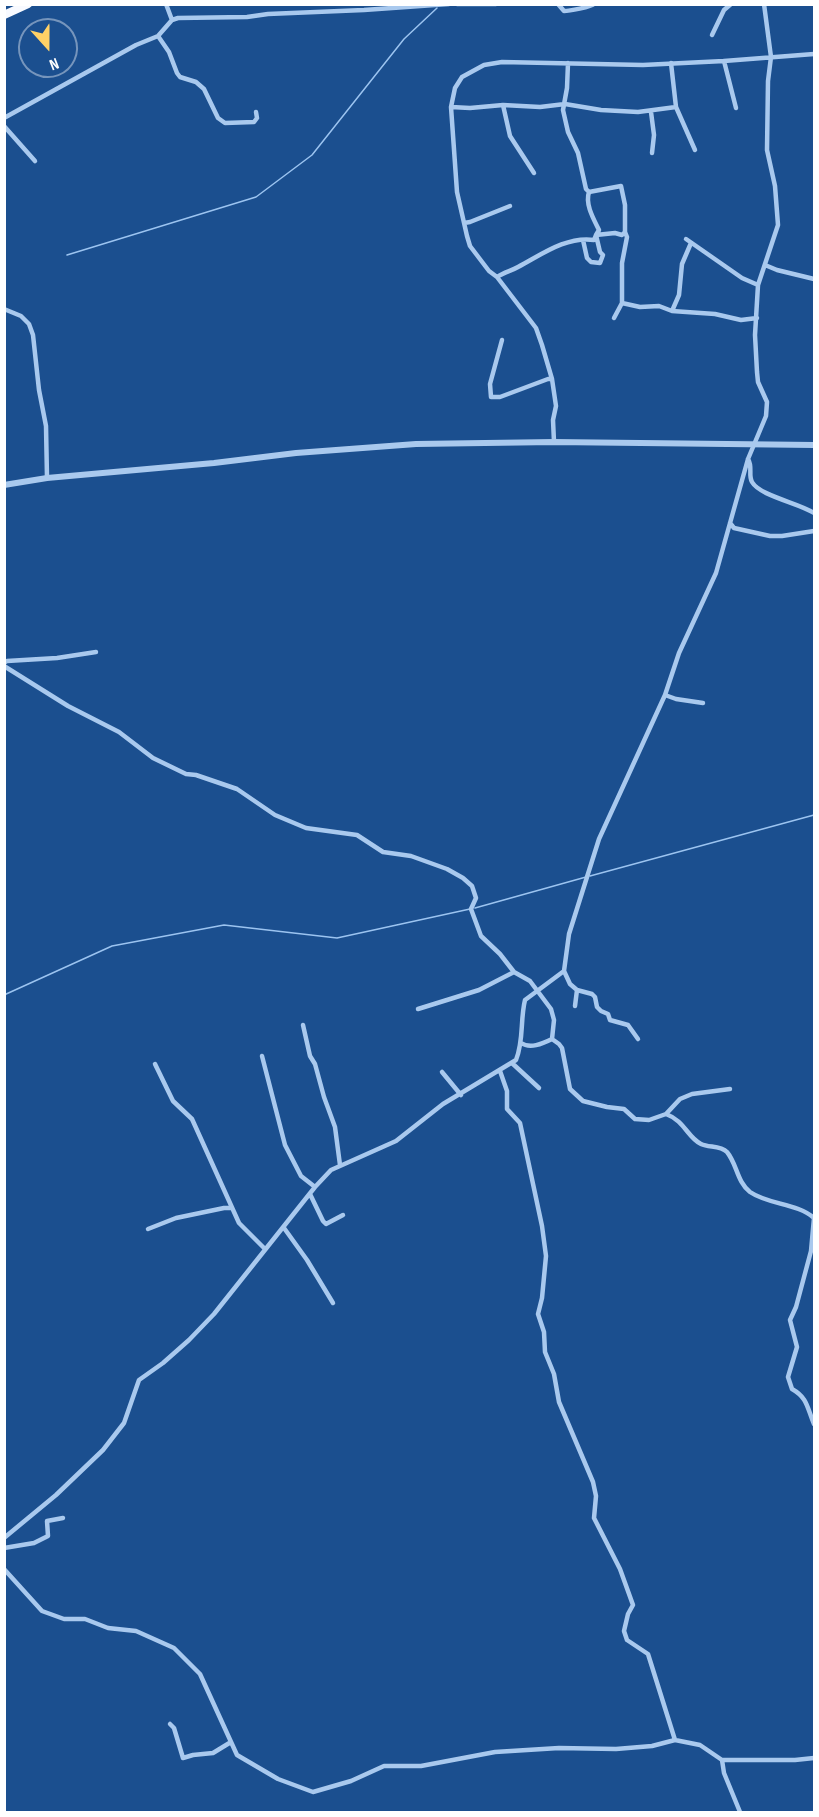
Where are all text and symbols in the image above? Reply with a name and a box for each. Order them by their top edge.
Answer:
north arrow [18,18,78,78]
text: N [47,53,61,74]

